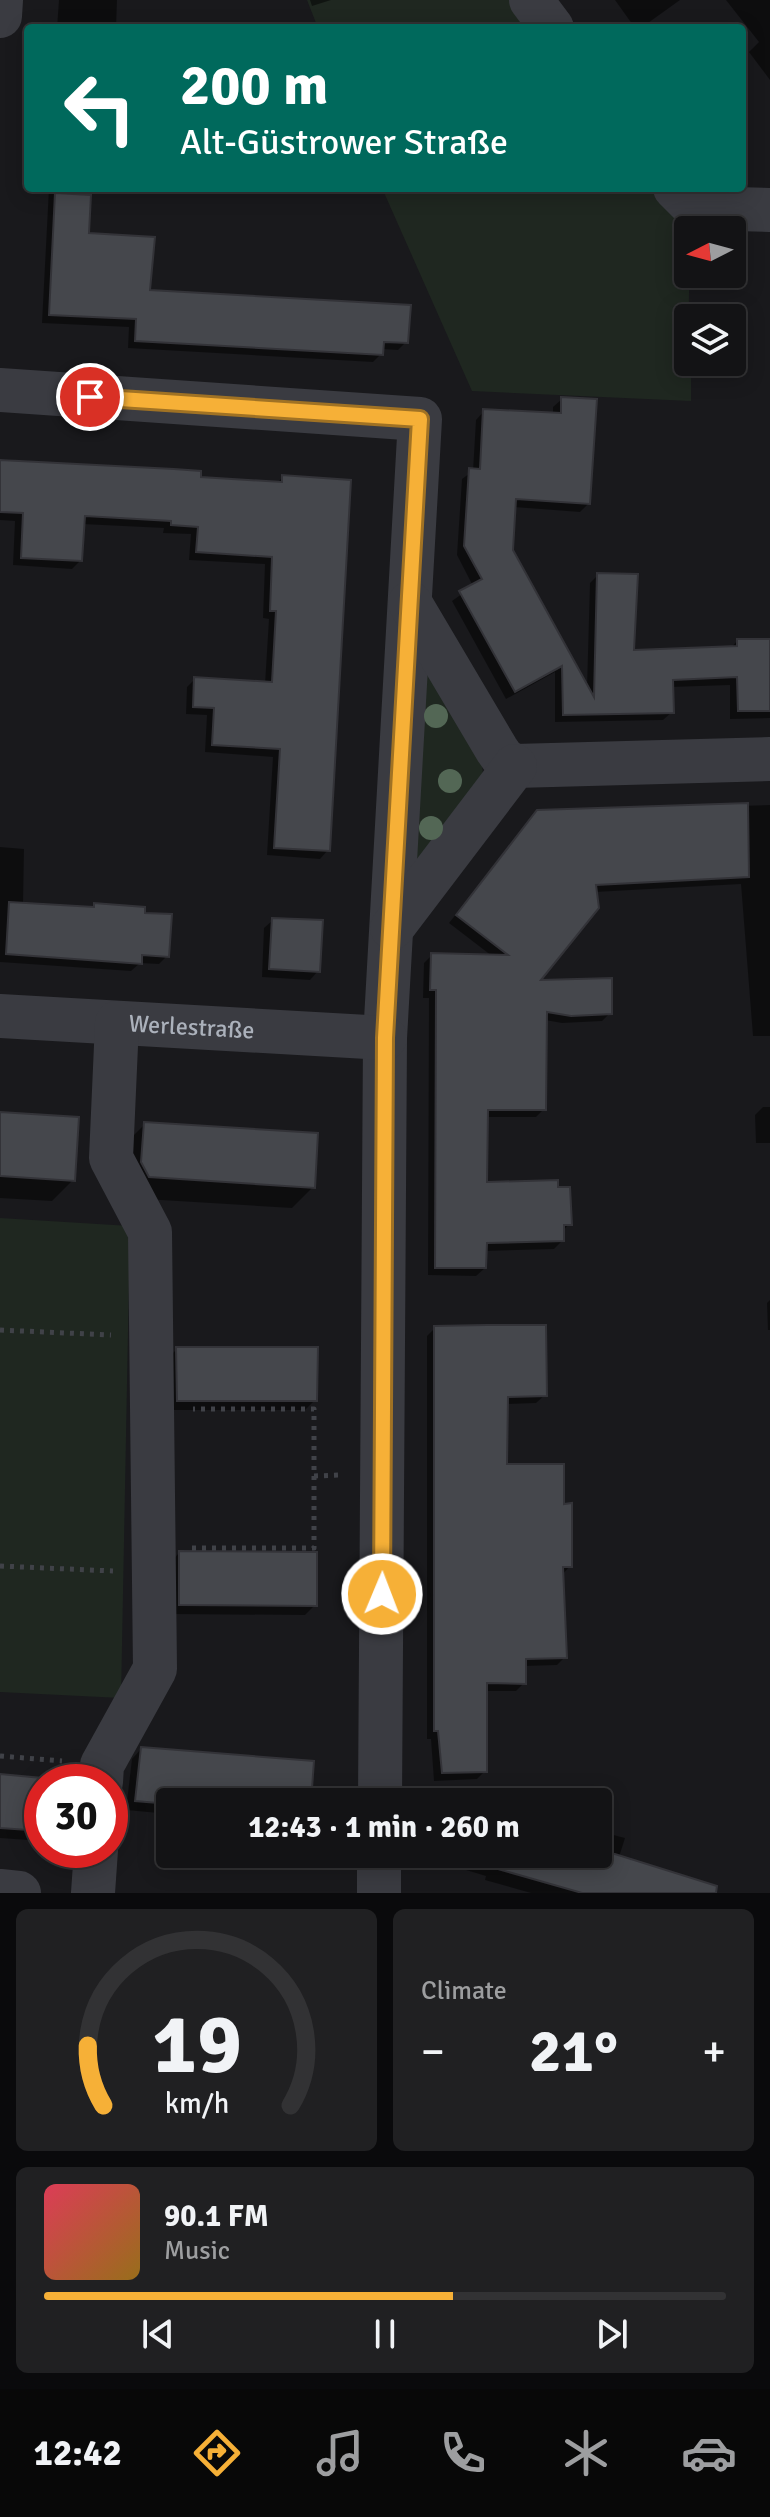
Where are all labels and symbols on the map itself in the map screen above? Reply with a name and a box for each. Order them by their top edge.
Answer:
north arrow [674,216,746,288]
pin [56,363,124,431]
street label: Werlestraße [128,1008,255,1046]
position arrow [340,1552,424,1636]
speed limit sign: 30 [24,1764,128,1868]

